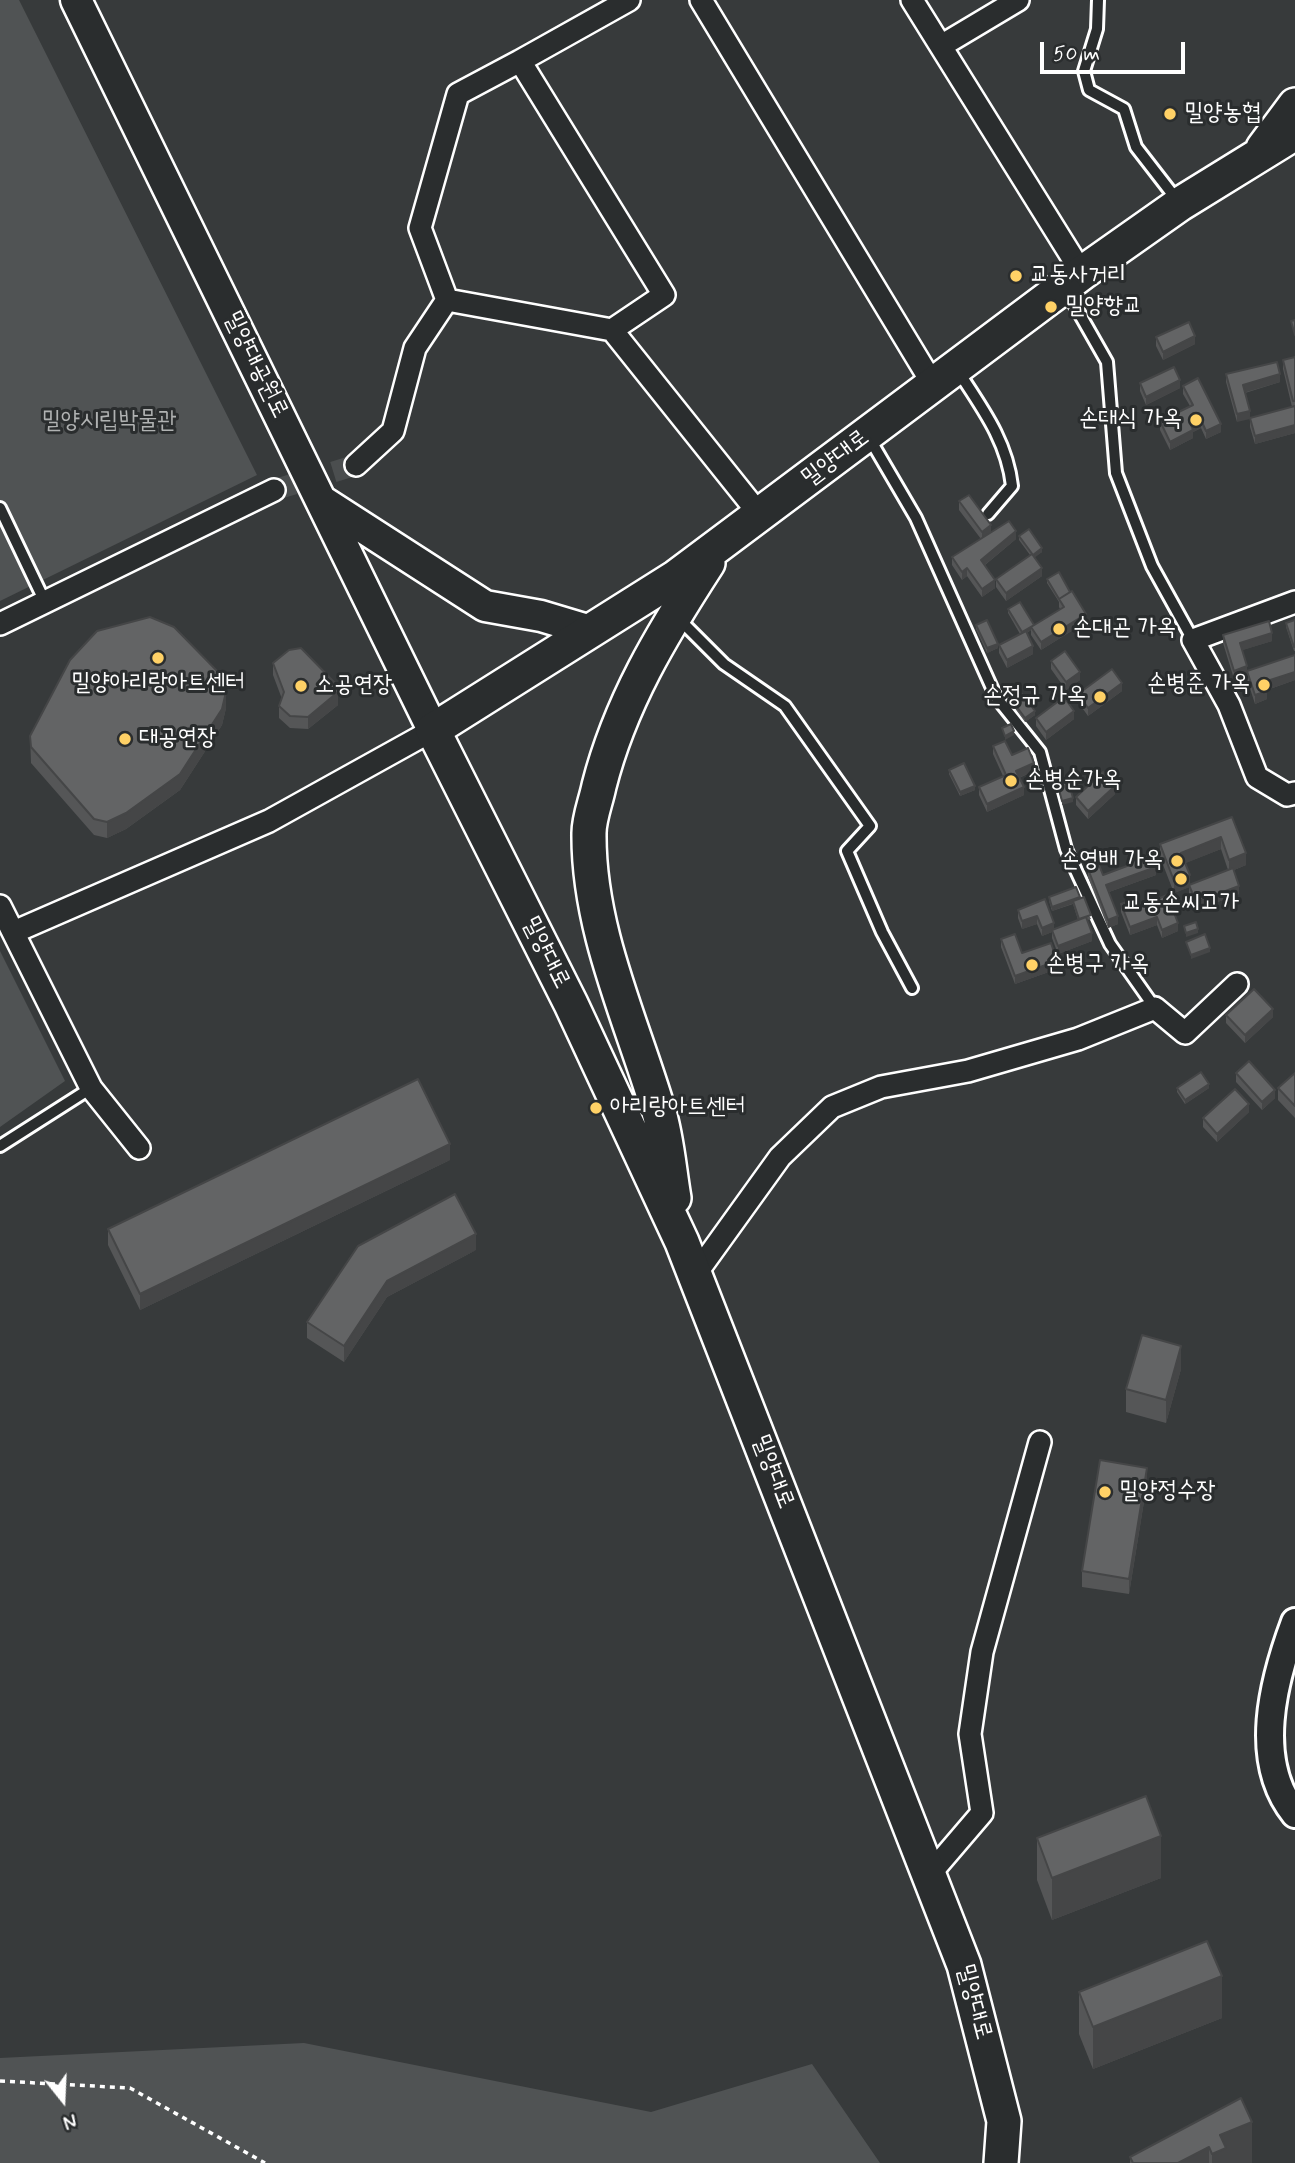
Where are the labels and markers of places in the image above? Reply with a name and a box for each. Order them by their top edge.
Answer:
place label: 밀양농협 [1184,100,1261,128]
marker: 밀양농협 [1162,106,1178,122]
place label: 교동사거리 [1030,262,1127,290]
marker: 교동사거리 [1008,268,1024,284]
place label: 밀양향교 [1065,293,1142,321]
marker: 밀양향교 [1043,299,1059,315]
place label: 손대식 가옥 [1079,406,1182,434]
marker: 손대식 가옥 [1188,412,1204,428]
place label: 손대곤 가옥 [1073,615,1176,643]
marker: 손대곤 가옥 [1051,621,1067,637]
marker: 밀양아리랑아트센터 [150,650,166,666]
place label: 밀양아리랑아트센터 [71,670,245,698]
place label: 손병준 가옥 [1147,671,1250,699]
place label: 소공연장 [315,672,392,700]
marker: 손병준 가옥 [1256,677,1272,693]
marker: 소공연장 [293,678,309,694]
place label: 손정규 가옥 [983,683,1086,711]
marker: 손정규 가옥 [1092,689,1108,705]
place label: 대공연장 [139,725,216,753]
marker: 대공연장 [117,731,133,747]
place label: 손병순가옥 [1025,767,1122,795]
marker: 손병순가옥 [1003,773,1019,789]
place label: 손영배 가옥 [1060,847,1163,875]
marker: 손영배 가옥 [1169,853,1185,869]
marker: 교동손씨고가 [1173,871,1189,887]
place label: 교동손씨고가 [1123,890,1239,918]
place label: 손병구 가옥 [1046,951,1149,979]
marker: 손병구 가옥 [1024,957,1040,973]
place label: 아리랑아트센터 [610,1094,745,1122]
marker: 아리랑아트센터 [588,1100,604,1116]
place label: 밀양정수장 [1119,1478,1216,1506]
marker: 밀양정수장 [1097,1484,1113,1500]

